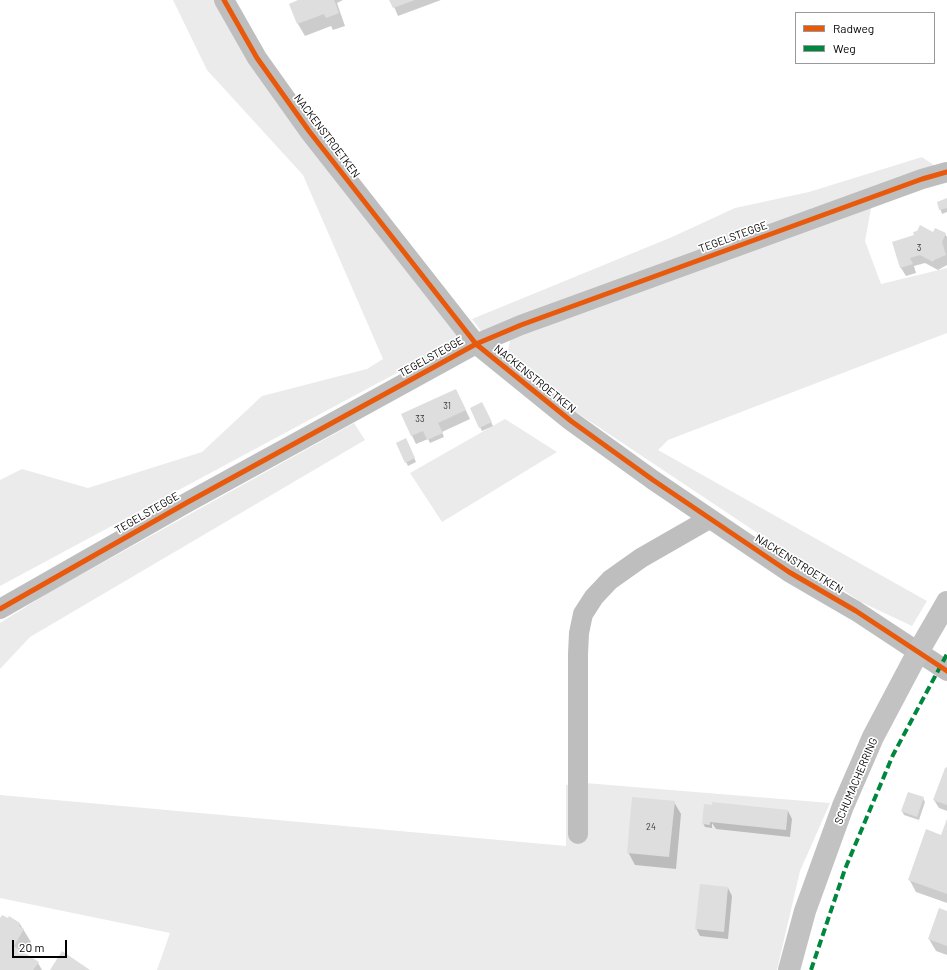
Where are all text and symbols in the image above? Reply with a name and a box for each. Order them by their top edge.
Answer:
legend [795,12,935,64]
text: Radweg [833,21,874,35]
text: Weg [833,41,856,55]
street label: NACKENSTROETKEN [291,92,363,180]
street label: TEGELSTEGGE [697,219,769,255]
house number: 3 [917,243,921,253]
street label: TEGELSTEGGE [396,334,466,380]
street label: NACKENSTROETKEN [492,342,578,416]
house number: 31 [443,401,451,411]
house number: 33 [415,414,425,424]
street label: TEGELSTEGGE [113,489,181,537]
street label: NACKENSTROETKEN [753,532,845,596]
street label: SCHUMACHERRING [832,736,880,826]
house number: 24 [646,822,656,832]
scale bar [14,932,69,958]
text: 20 m [19,940,45,954]

